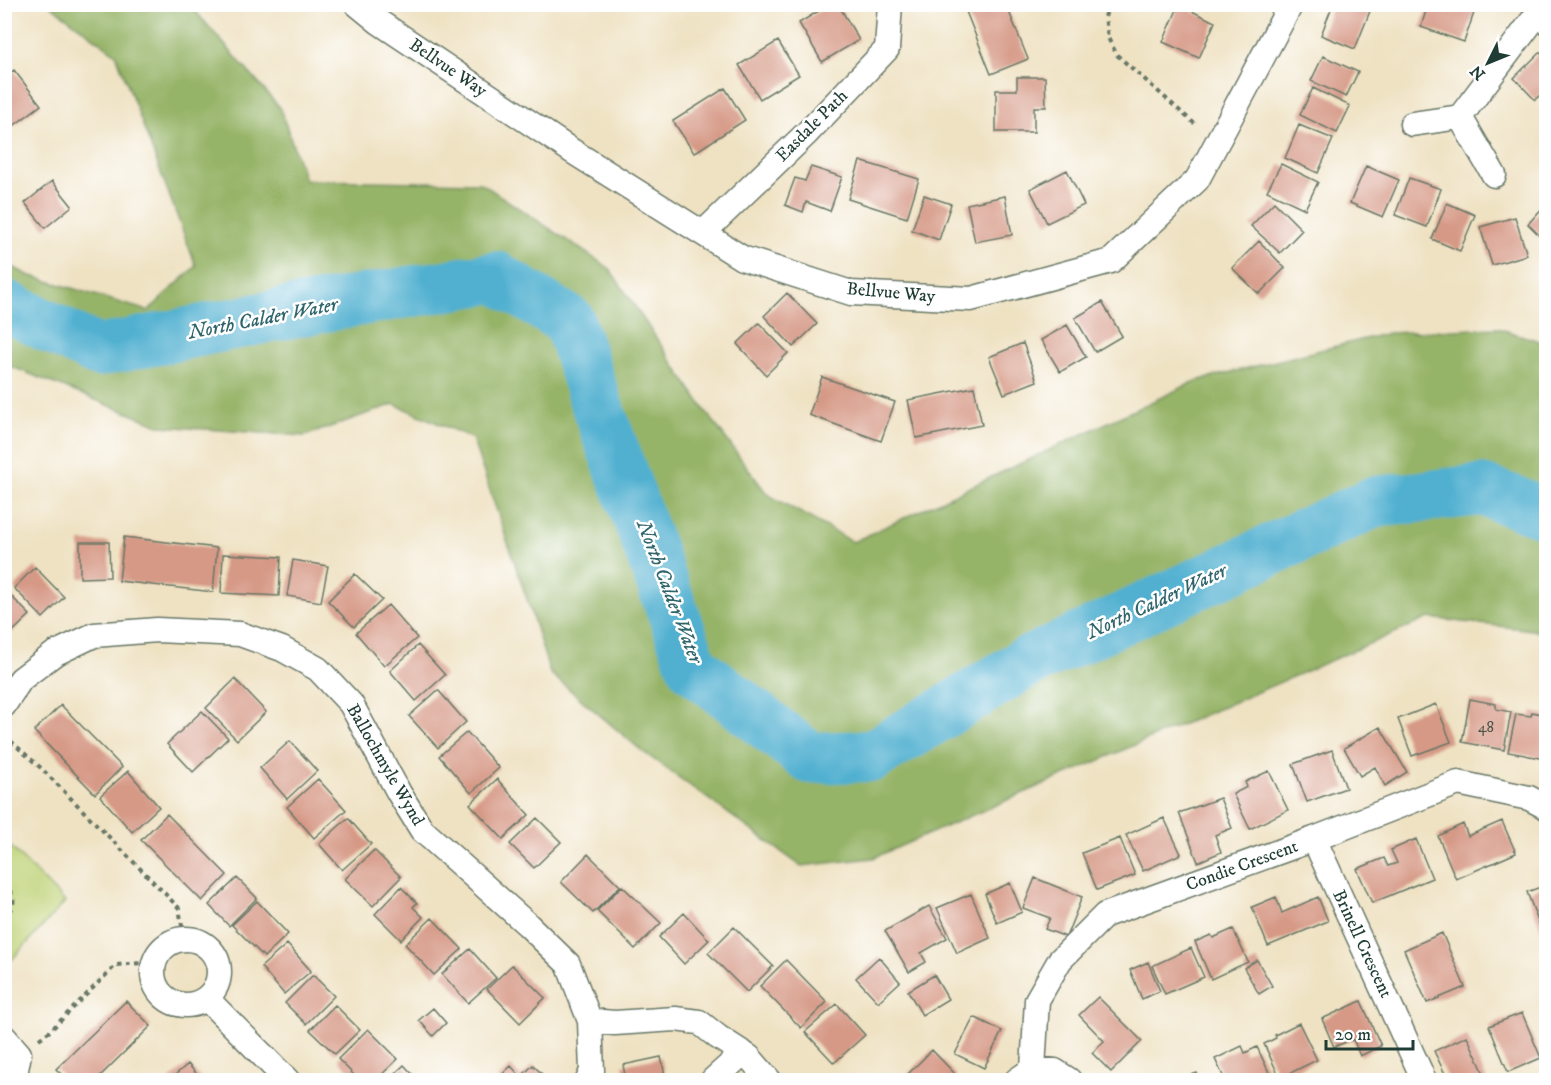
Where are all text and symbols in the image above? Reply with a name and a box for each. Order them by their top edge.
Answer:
north arrow [1458,33,1518,93]
street label: Bellvue Way [405,34,491,102]
text: N [1466,61,1490,84]
street label: Easdale Path [771,85,853,167]
street label: Bellvue Way [846,278,937,308]
water label: North Calder Water [185,292,342,346]
water label: North Calder Water [630,516,709,669]
water label: North Calder Water [1082,558,1233,646]
street label: Ballochmyle Wynd [341,700,429,830]
house number: 48 [1478,718,1494,737]
street label: Condie Crescent [1183,836,1301,896]
street label: Brinell Crescent [1327,887,1397,1002]
scale bar [1326,1013,1413,1051]
text: 20 m [1335,1024,1371,1046]

